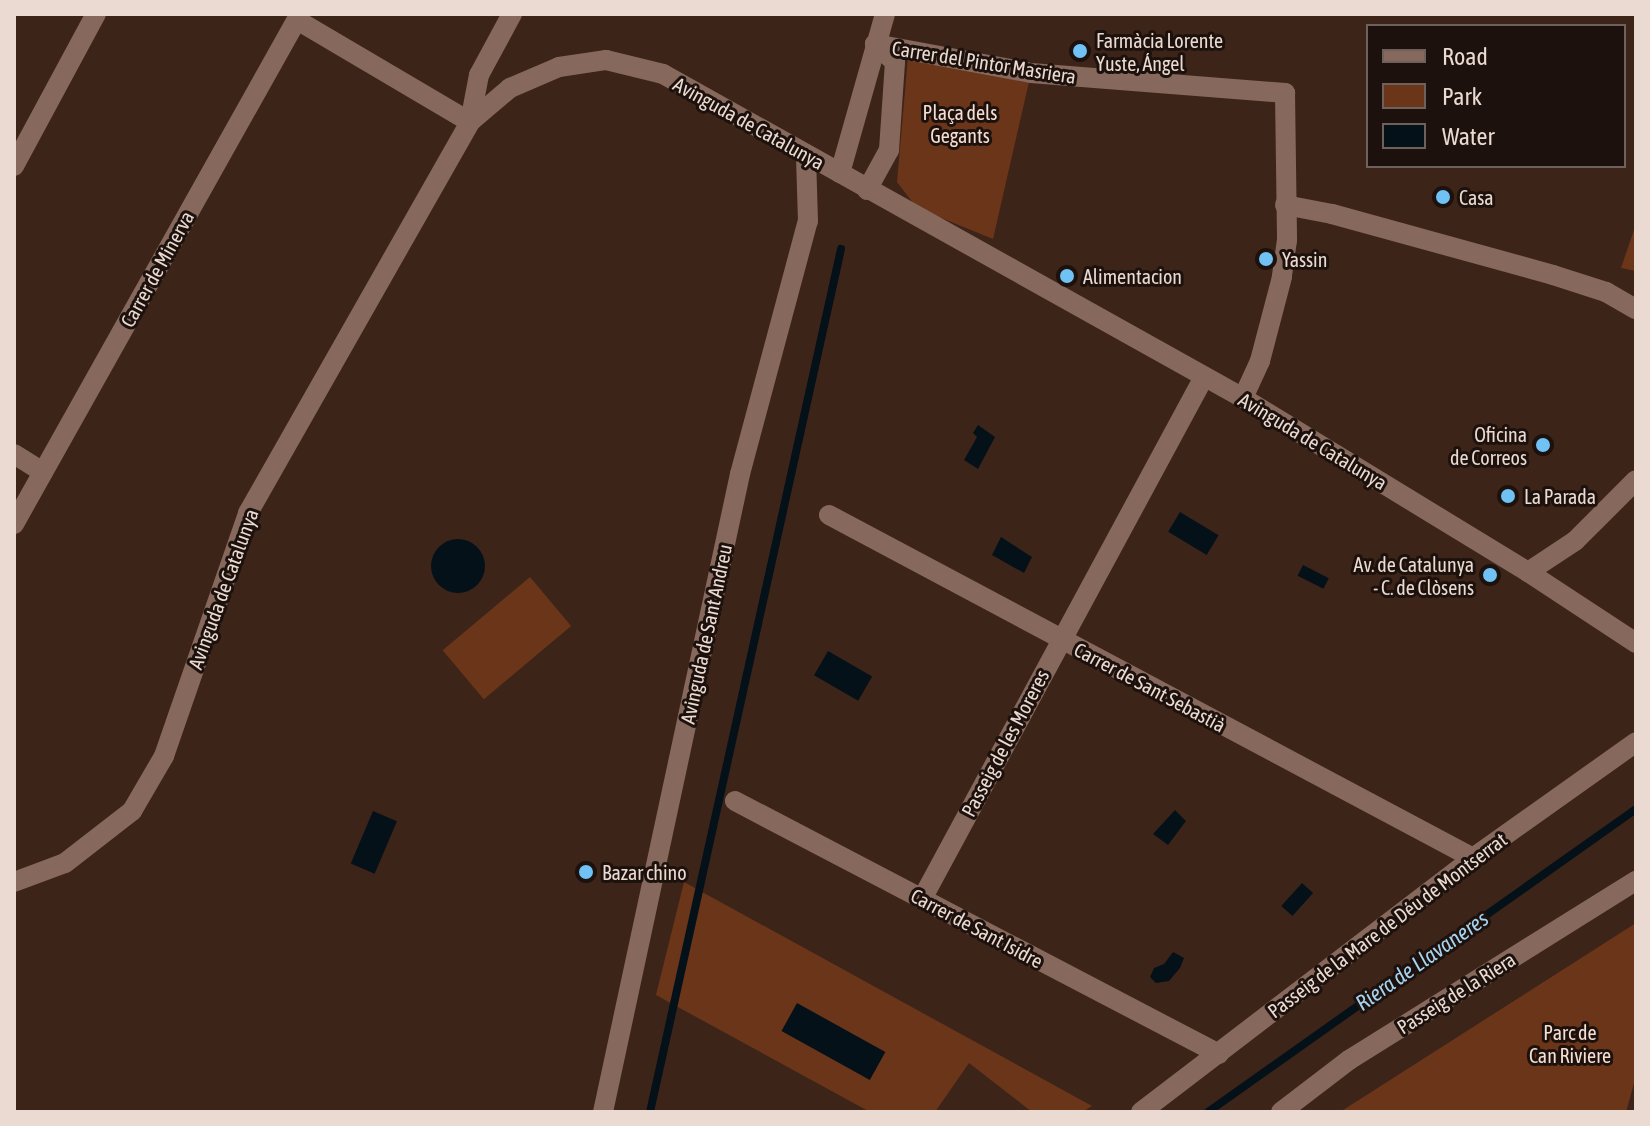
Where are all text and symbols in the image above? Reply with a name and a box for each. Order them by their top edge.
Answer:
legend [1366,24,1626,168]
place label: Farmàcia Lorente Yuste, Ángel [1096,28,1223,75]
street label: Carrer del Pintor Masriera [890,36,1078,88]
marker: Farmàcia Lorente Yuste, Ángel [1071,42,1089,60]
text: Road [1442,43,1488,70]
street label: Avinguda de Catalunya [669,72,829,174]
text: Park [1442,83,1482,110]
park label: Plaça dels Gegants [923,100,997,147]
text: Water [1442,123,1495,150]
place label: Casa [1459,185,1494,209]
marker: Casa [1434,188,1452,206]
street label: Carrer de Minerva [115,207,199,331]
place label: Yassin [1282,247,1327,271]
marker: Yassin [1257,250,1275,268]
place label: Alimentacion [1083,264,1182,288]
marker: Alimentacion [1058,267,1076,285]
street label: Avinguda de Catalunya [1234,387,1392,495]
place label: Oficina de Correos [1450,422,1527,469]
marker: Oficina de Correos [1534,436,1552,454]
place label: La Parada [1524,484,1596,508]
marker: La Parada [1499,487,1517,505]
street label: Avinguda de Catalunya [183,506,263,672]
street label: Avinguda de Sant Andreu [675,542,737,726]
place label: Av. de Catalunya - C. de Clòsens [1354,552,1474,599]
marker: Av. de Catalunya - C. de Clòsens [1481,566,1499,584]
street label: Carrer de Sant Sebastià [1070,637,1230,737]
street label: Passeig de les Moreres [956,665,1054,821]
street label: Passeig de la Mare de Déu de Montserrat [1263,827,1511,1023]
place label: Bazar chino [602,860,687,884]
marker: Bazar chino [577,863,595,881]
street label: Carrer de Sant Isidre [907,883,1047,973]
water label: Riera de Llavaneres [1350,905,1494,1017]
street label: Passeig de la Riera [1392,947,1520,1039]
park label: Parc de Can Riviere [1529,1021,1611,1068]

